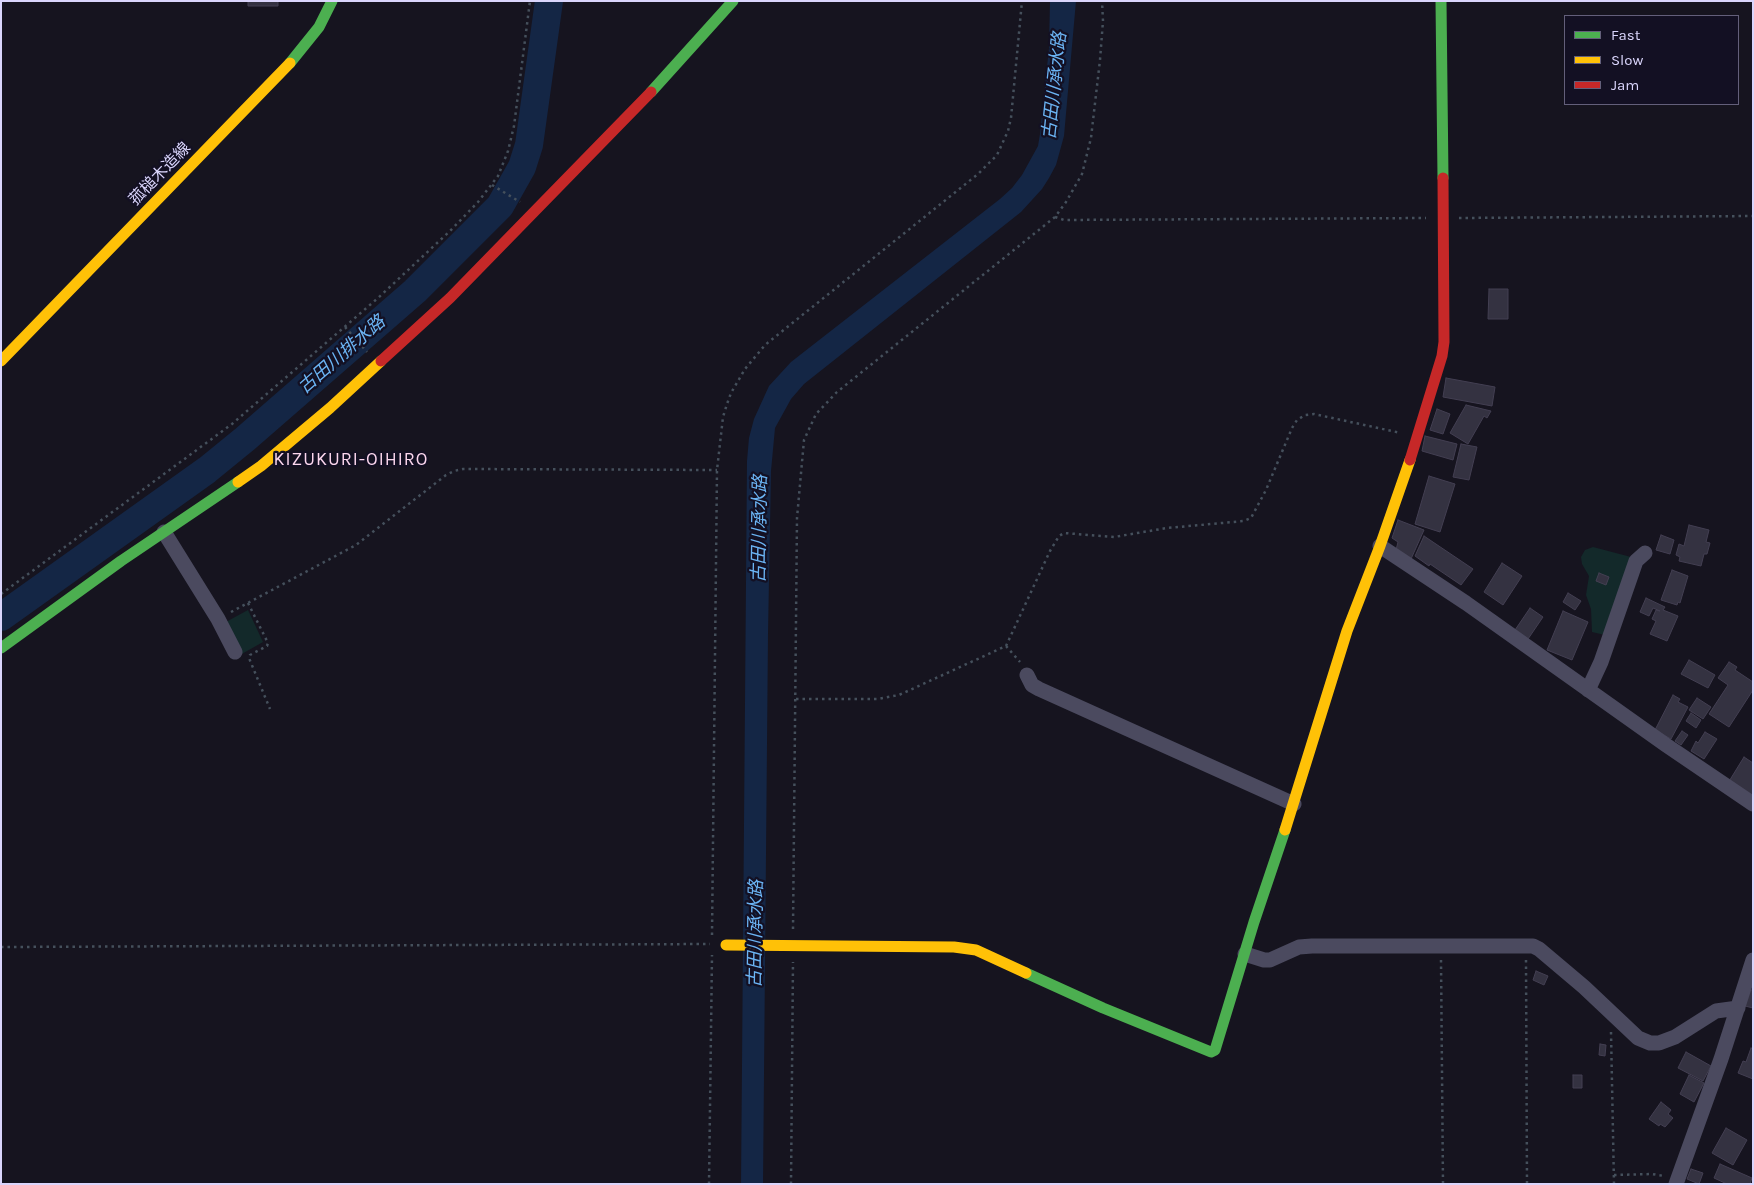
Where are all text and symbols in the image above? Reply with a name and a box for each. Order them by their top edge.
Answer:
legend [1564,15,1739,105]
text: Fast [1611,26,1640,44]
water label: 古田川承水路 [1039,31,1071,141]
text: Slow [1611,51,1643,69]
text: Jam [1611,76,1639,94]
street label: 菰槌木造線 [125,139,195,209]
water label: 古田川排水路 [294,311,390,399]
district label: KIZUKURI-OIHIRO [272,449,430,471]
water label: 古田川承水路 [748,475,772,583]
water label: 古田川承水路 [744,880,768,988]

